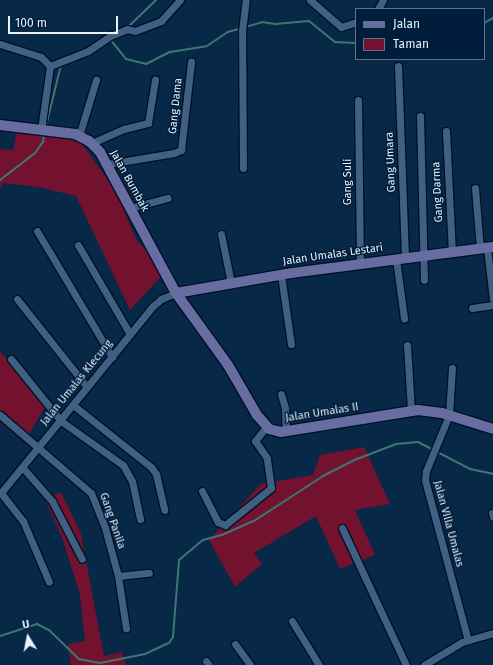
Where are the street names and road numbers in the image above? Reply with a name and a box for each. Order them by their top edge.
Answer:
street label: Gang Dama [166,77,186,135]
street label: Gang Umara [383,132,399,192]
street label: Jalan Bumbak [107,148,151,214]
street label: Gang Suli [341,159,355,205]
street label: Gang Darma [430,161,446,223]
street label: Jalan Umalas Lestari [282,241,384,269]
street label: Jalan Umalas Klecung [38,337,116,429]
street label: Jalan Umalas II [284,401,360,425]
street label: Jalan Villa Umalas [430,479,466,569]
street label: Gang Panila [96,491,128,551]

